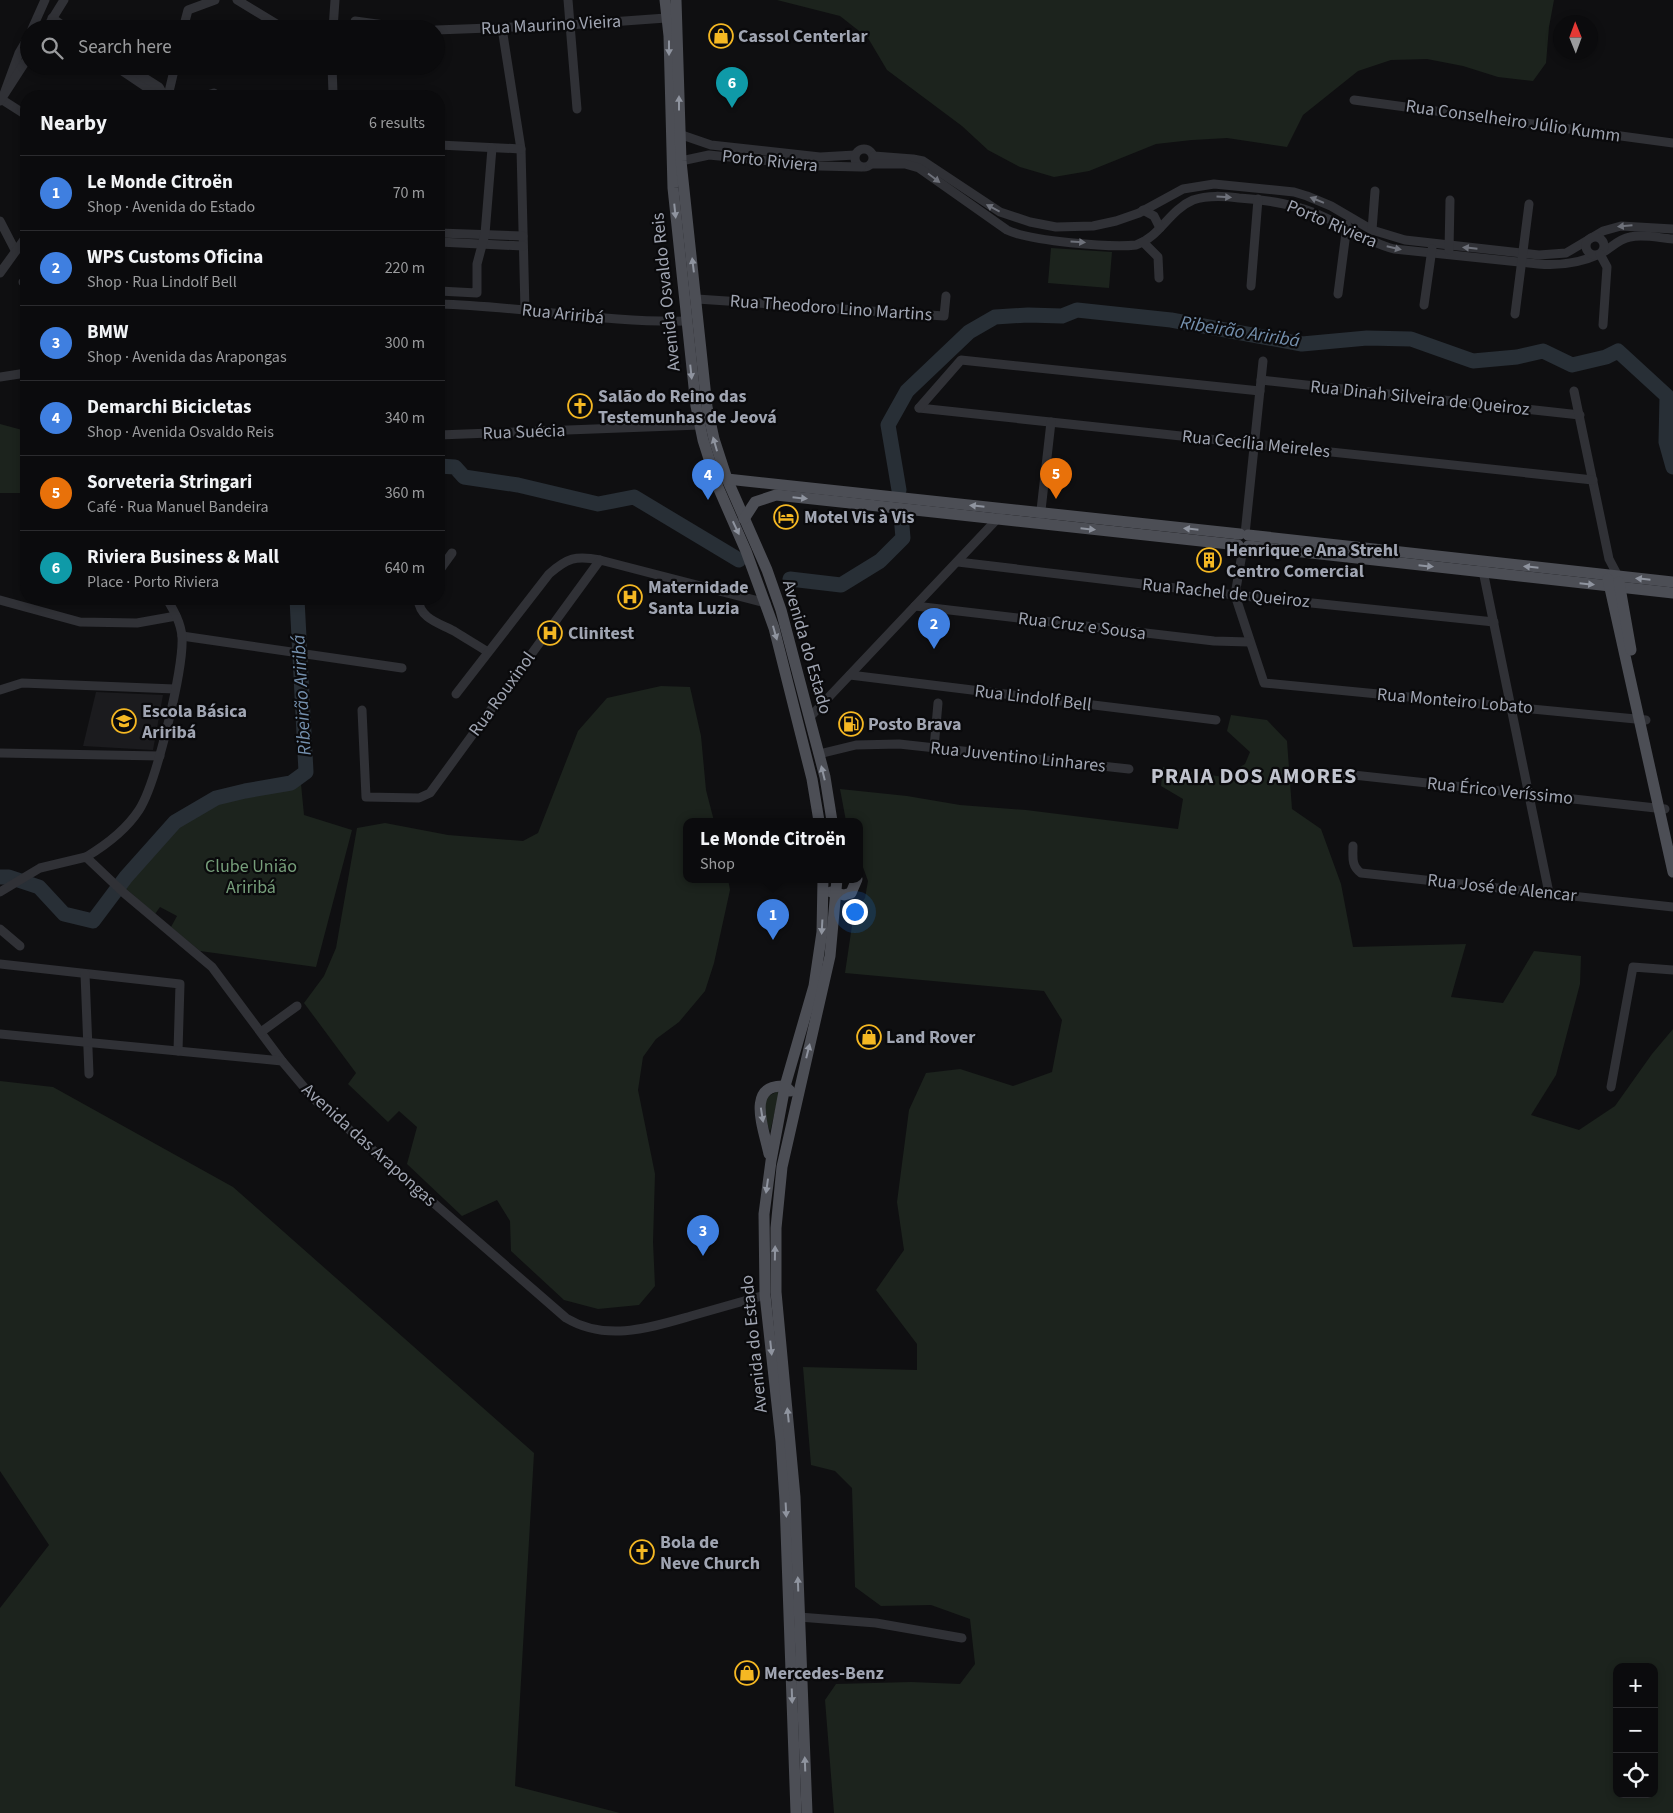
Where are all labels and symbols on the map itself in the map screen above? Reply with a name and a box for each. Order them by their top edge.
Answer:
street label: Rua Maurino Vieira [480,9,622,41]
north arrow [1553,15,1598,60]
shop icon: Cassol Centerlar [708,23,734,49]
place label: Cassol Centerlar [738,24,868,49]
one-way arrow [665,41,673,57]
pin: 6 [716,67,748,108]
street label: Rua Conselheiro Júlio Kumm [1404,94,1622,148]
one-way arrow [675,95,683,111]
street label: Porto Riviera [721,144,819,178]
one-way arrow [927,173,940,184]
one-way arrow [1216,193,1232,201]
street label: Porto Riviera [1283,194,1381,254]
one-way arrow [1309,196,1324,204]
one-way arrow [671,203,679,219]
one-way arrow [986,204,1000,212]
street label: Avenida Osvaldo Reis [645,211,687,373]
one-way arrow [1616,222,1632,230]
one-way arrow [1071,238,1087,246]
one-way arrow [1386,244,1401,252]
one-way arrow [1461,244,1477,252]
one-way arrow [689,257,697,273]
street label: Rua Theodoro Lino Martins [729,288,933,328]
street label: Rua Ariribá [521,297,605,331]
water label: Ribeirão Ariribá [1178,309,1302,355]
one-way arrow [687,365,695,381]
street label: Rua Dinah Silveira de Queiroz [1309,374,1531,422]
place label: Salão do Reino das Testemunhas de Jeová [598,384,777,430]
church icon: Salão do Reino das Testemunhas de Jeová [567,393,593,419]
street label: Rua Suécia [482,418,566,446]
street label: Rua Cecília Meireles [1181,424,1331,464]
one-way arrow [711,436,719,451]
pin: 5 [1040,458,1072,499]
pin: 4 [692,459,724,500]
one-way arrow [792,494,808,502]
one-way arrow [969,502,985,510]
hotel icon: Motel Vis à Vis [773,504,799,530]
place label: Motel Vis à Vis [804,505,914,530]
one-way arrow [732,521,740,535]
one-way arrow [1080,525,1096,533]
one-way arrow [1183,525,1199,533]
place label: Henrique e Ana Strehl Centro Comercial [1226,538,1398,584]
building icon: Henrique e Ana Strehl Centro Comercial [1196,547,1222,573]
one-way arrow [1418,562,1434,570]
one-way arrow [1522,563,1538,571]
street label: Rua Rachel de Queiroz [1141,572,1311,614]
place label: Maternidade Santa Luzia [648,575,749,621]
one-way arrow [1635,575,1651,583]
street label: Avenida do Estado [776,577,838,717]
one-way arrow [1579,580,1595,588]
hospital icon: Maternidade Santa Luzia [617,584,643,610]
street label: Rua Cruz e Sousa [1017,606,1147,646]
pin: 2 [918,608,950,649]
hospital icon: Clinitest [537,620,563,646]
place label: Clinitest [568,621,634,646]
one-way arrow [772,626,780,641]
water label: Ribeirão Ariribá [285,634,319,756]
street label: Rua Rouxinol [463,647,541,741]
street label: Rua Lindolf Bell [973,678,1093,718]
street label: Rua Monteiro Lobato [1376,682,1534,720]
place label: Escola Básica Ariribá [141,699,247,745]
school or university icon: Escola Básica Ariribá [111,708,137,734]
fuel station icon: Posto Brava [838,711,864,737]
place label: Posto Brava [868,712,962,737]
street label: Rua Juventino Linhares [929,735,1107,779]
district label: PRAIA DOS AMORES [1151,760,1357,792]
one-way arrow [819,766,827,781]
street label: Rua Érico Veríssimo [1426,771,1574,811]
park label: Clube União Ariribá [205,854,297,900]
street label: Rua José de Alencar [1426,868,1579,908]
pin: 1 [757,899,789,940]
your location [842,899,868,925]
one-way arrow [818,920,826,936]
shop icon: Land Rover [856,1024,882,1050]
place label: Land Rover [886,1025,976,1050]
one-way arrow [805,1044,813,1059]
street label: Avenida das Arapongas [296,1078,442,1212]
one-way arrow [758,1107,766,1123]
one-way arrow [763,1178,771,1194]
pin: 3 [687,1215,719,1256]
one-way arrow [771,1245,779,1261]
street label: Avenida do Estado [734,1274,774,1414]
one-way arrow [767,1340,775,1356]
one-way arrow [784,1406,792,1422]
one-way arrow [782,1502,790,1518]
place label: Bola de Neve Church [660,1530,760,1576]
church icon: Bola de Neve Church [629,1539,655,1565]
one-way arrow [794,1576,802,1592]
shop icon: Mercedes-Benz [734,1660,760,1686]
place label: Mercedes-Benz [764,1661,884,1686]
one-way arrow [789,1688,797,1704]
one-way arrow [800,1756,808,1772]

